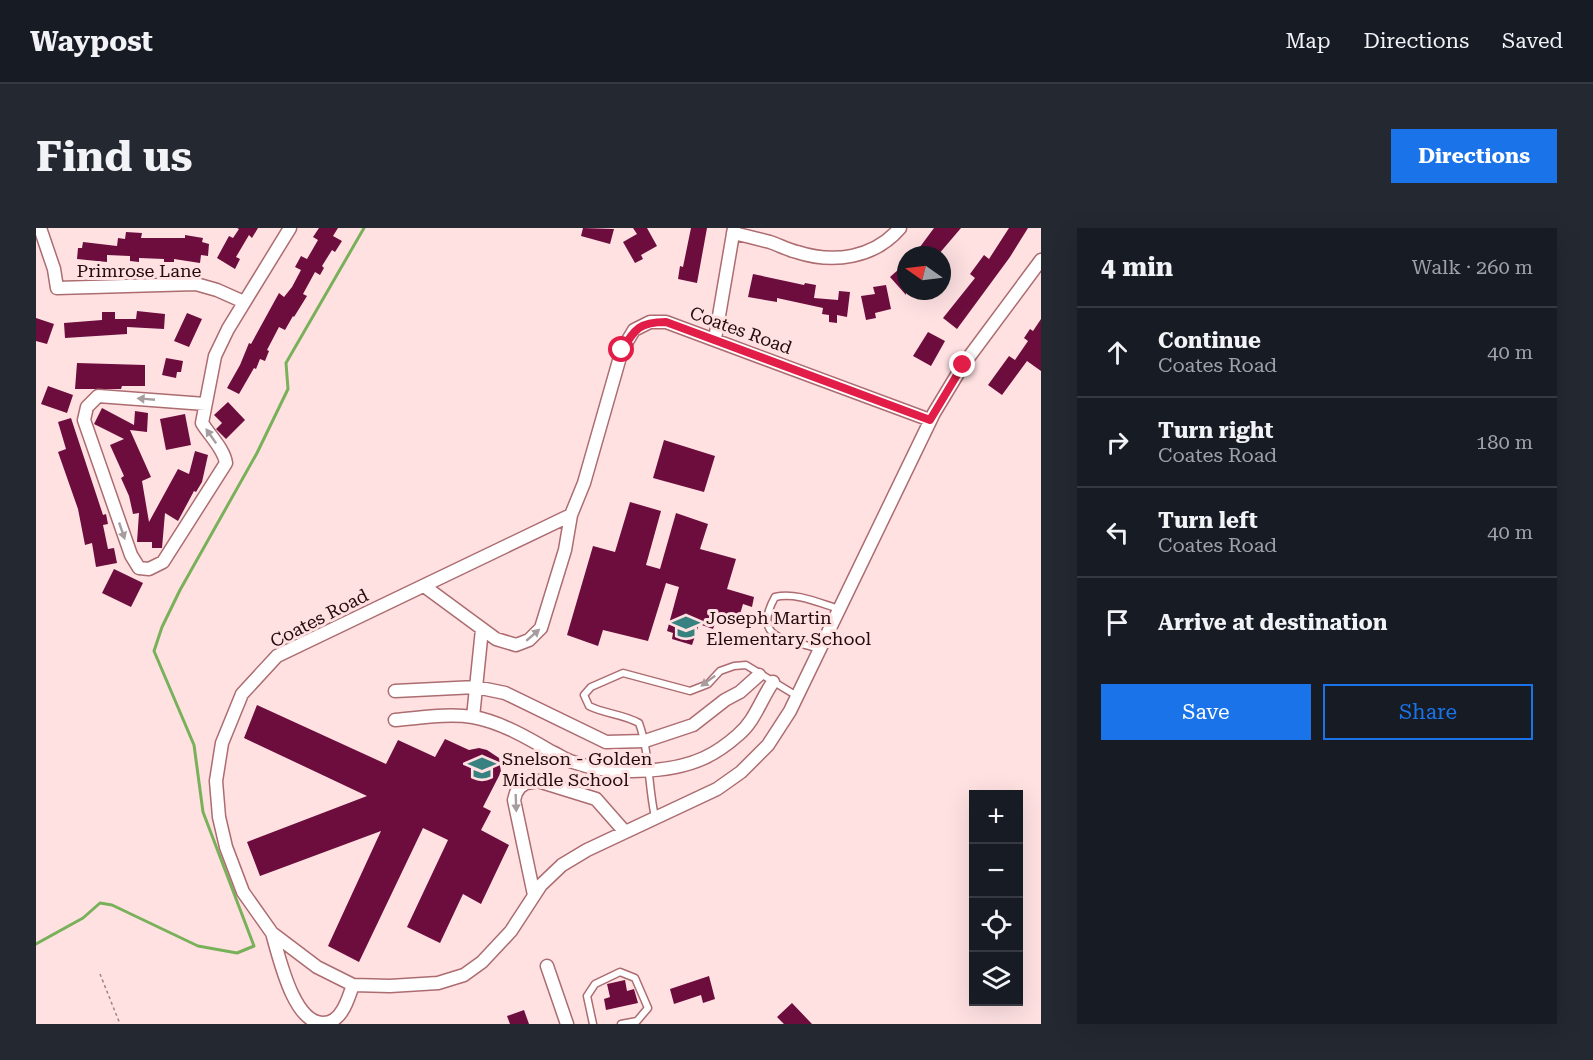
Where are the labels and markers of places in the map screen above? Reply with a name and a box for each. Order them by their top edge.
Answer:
place label: Joseph Martin Elementary School [706,607,871,649]
school or university icon: Joseph Martin Elementary School [671,612,701,642]
place label: Snelson - Golden Middle School [502,748,653,790]
school or university icon: Snelson - Golden Middle School [467,753,497,783]

